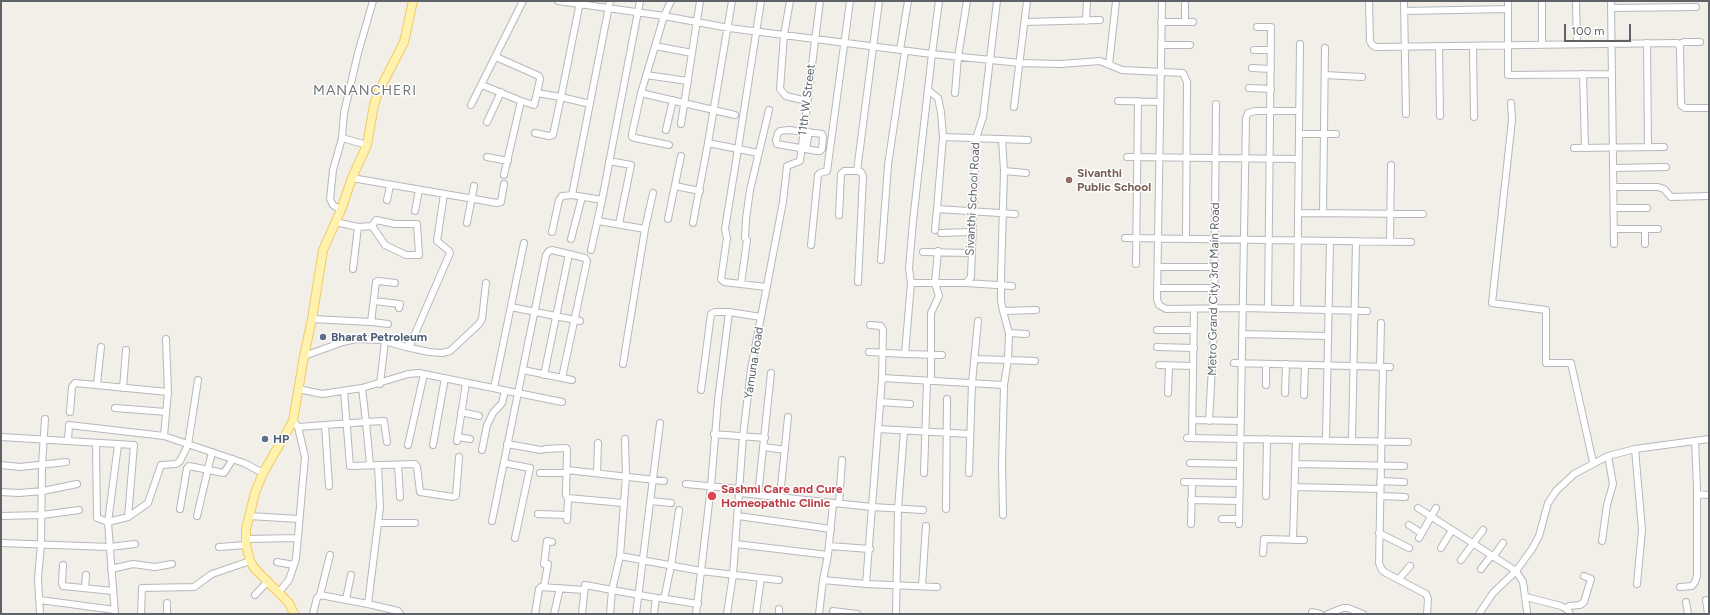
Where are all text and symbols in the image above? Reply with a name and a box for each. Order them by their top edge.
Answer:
scale bar [1566,16,1633,42]
text: 100 m [1571,24,1605,38]
street label: 11th W Street [795,63,819,137]
district label: MANANCHERI [313,83,417,99]
street label: Sivanthi School Road [963,142,983,256]
place label: Sivanthi Public School [1077,166,1151,194]
marker: Sivanthi Public School [1064,175,1074,185]
street label: Metro Grand City 3rd Main Road [1205,202,1223,376]
street label: Yamuna Road [741,326,767,400]
place label: Bharat Petroleum [331,330,427,344]
marker: Bharat Petroleum [318,332,328,342]
place label: HP [273,432,289,446]
marker: HP [260,434,270,444]
place label: Sashmi Care and Cure Homeopathic Clinic [721,482,843,510]
marker: Sashmi Care and Cure Homeopathic Clinic [706,490,718,502]

